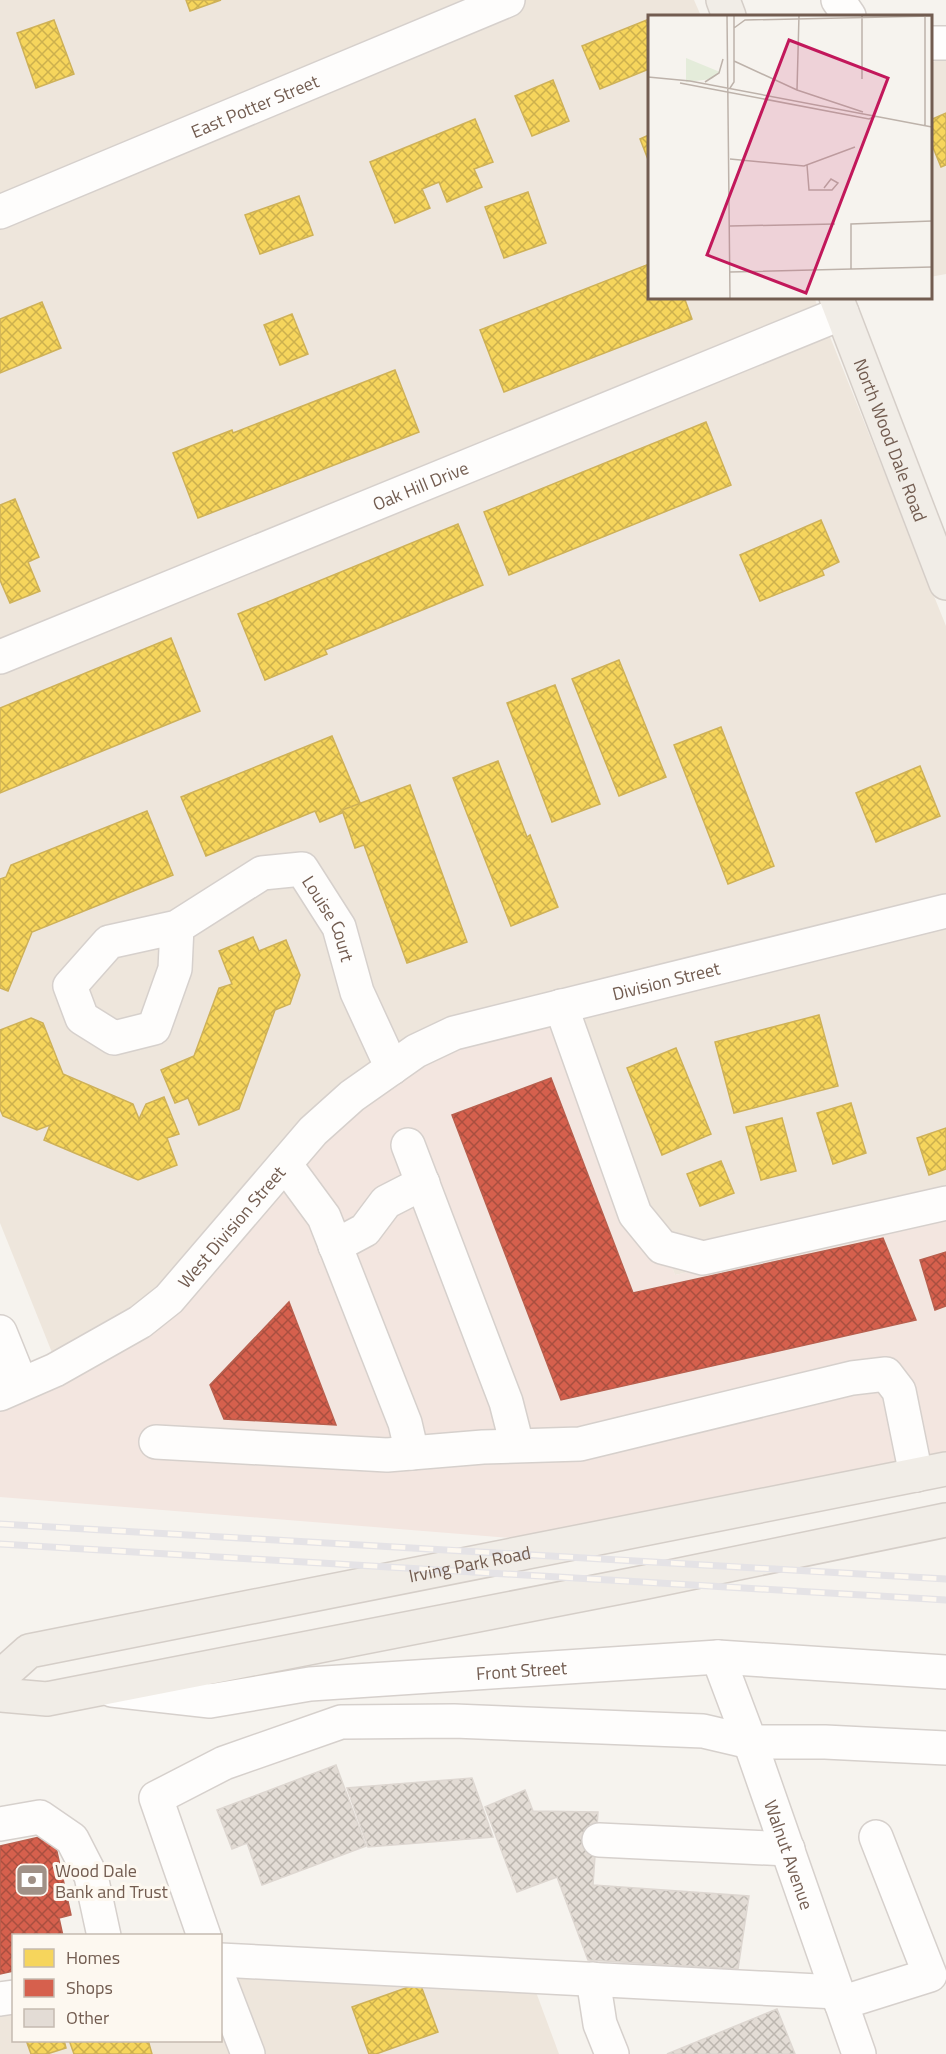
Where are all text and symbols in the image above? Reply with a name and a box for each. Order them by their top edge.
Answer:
inset map [648,15,931,298]
street label: East Potter Street [187,67,323,144]
street label: North Wood Dale Road [847,354,935,525]
street label: Oak Hill Drive [368,454,472,517]
street label: Louise Court [296,870,362,965]
street label: Division Street [609,954,723,1007]
street label: West Division Street [171,1159,292,1294]
street label: Irving Park Road [406,1538,533,1589]
street label: Front Street [475,1653,568,1686]
street label: Walnut Avenue [758,1796,821,1913]
place label: Wood Dale Bank and Trust [55,1857,169,1905]
bank icon: Wood Dale Bank and Trust [14,1862,50,1898]
legend [12,1934,222,2042]
text: Homes [66,1944,120,1971]
text: Shops [66,1974,113,2001]
text: Other [66,2004,109,2031]

